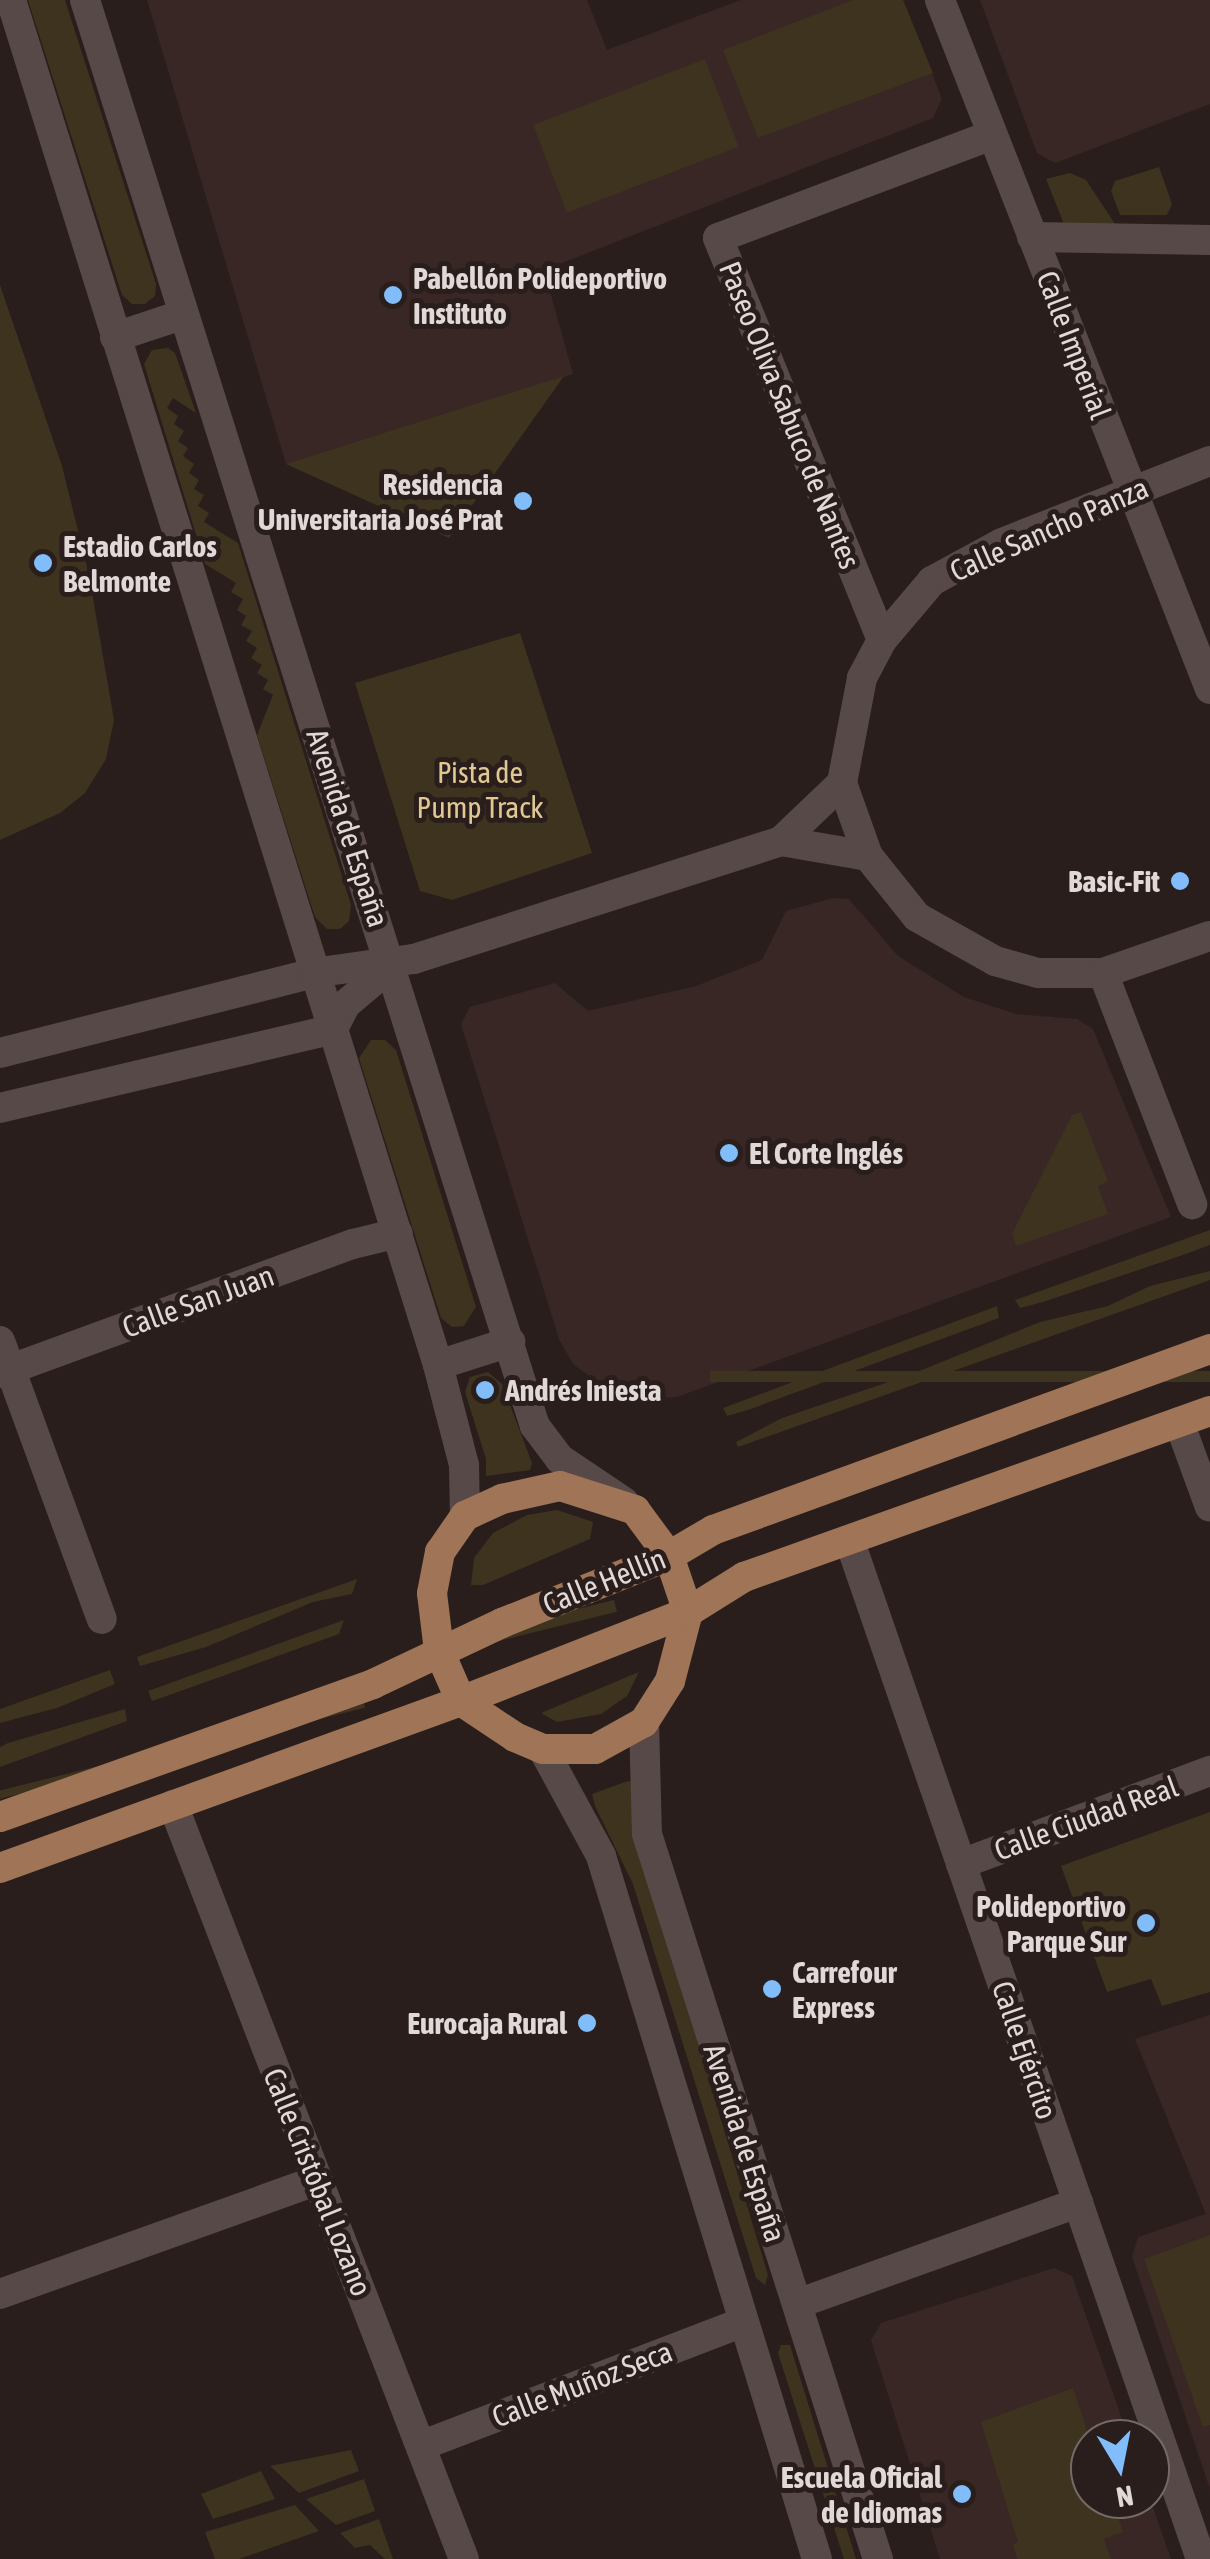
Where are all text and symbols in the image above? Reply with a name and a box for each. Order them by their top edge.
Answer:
street label: Paseo Oliva Sabuco de Nantes [712,256,868,574]
place label: Pabellón Polideportivo Instituto [413,260,667,330]
street label: Calle Imperial [1029,266,1119,424]
marker: Pabellón Polideportivo Instituto [382,284,404,306]
place label: Residencia Universitaria José Prat [258,466,503,536]
street label: Calle Sancho Panza [944,469,1154,589]
marker: Residencia Universitaria José Prat [512,490,534,512]
place label: Estadio Carlos Belmonte [63,528,217,598]
marker: Estadio Carlos Belmonte [32,552,54,574]
street label: Avenida de España [299,724,397,932]
park label: Pista de Pump Track [417,754,543,824]
place label: Basic-Fit [1068,863,1160,899]
marker: Basic-Fit [1169,870,1191,892]
place label: El Corte Inglés [749,1135,903,1171]
marker: El Corte Inglés [718,1142,740,1164]
street label: Calle San Juan [117,1257,279,1345]
place label: Andrés Iniesta [505,1372,662,1408]
marker: Andrés Iniesta [474,1379,496,1401]
street label: Calle Hellín [537,1540,671,1622]
street label: Calle Ciudad Real [989,1768,1183,1868]
place label: Polideportivo Parque Sur [976,1888,1126,1958]
marker: Polideportivo Parque Sur [1135,1912,1157,1934]
place label: Carrefour Express [792,1954,896,2024]
street label: Calle Ejército [985,1976,1065,2124]
marker: Carrefour Express [761,1978,783,2000]
place label: Eurocaja Rural [407,2005,567,2041]
marker: Eurocaja Rural [576,2012,598,2034]
street label: Avenida de España [696,2039,794,2247]
street label: Calle Cristóbal Lozano [256,2063,380,2301]
street label: Calle Muñoz Seca [487,2333,677,2435]
north arrow [1070,2419,1170,2519]
place label: Escuela Oficial de Idiomas [781,2459,942,2530]
text: N [1114,2479,1136,2514]
marker: Escuela Oficial de Idiomas [951,2483,973,2505]

